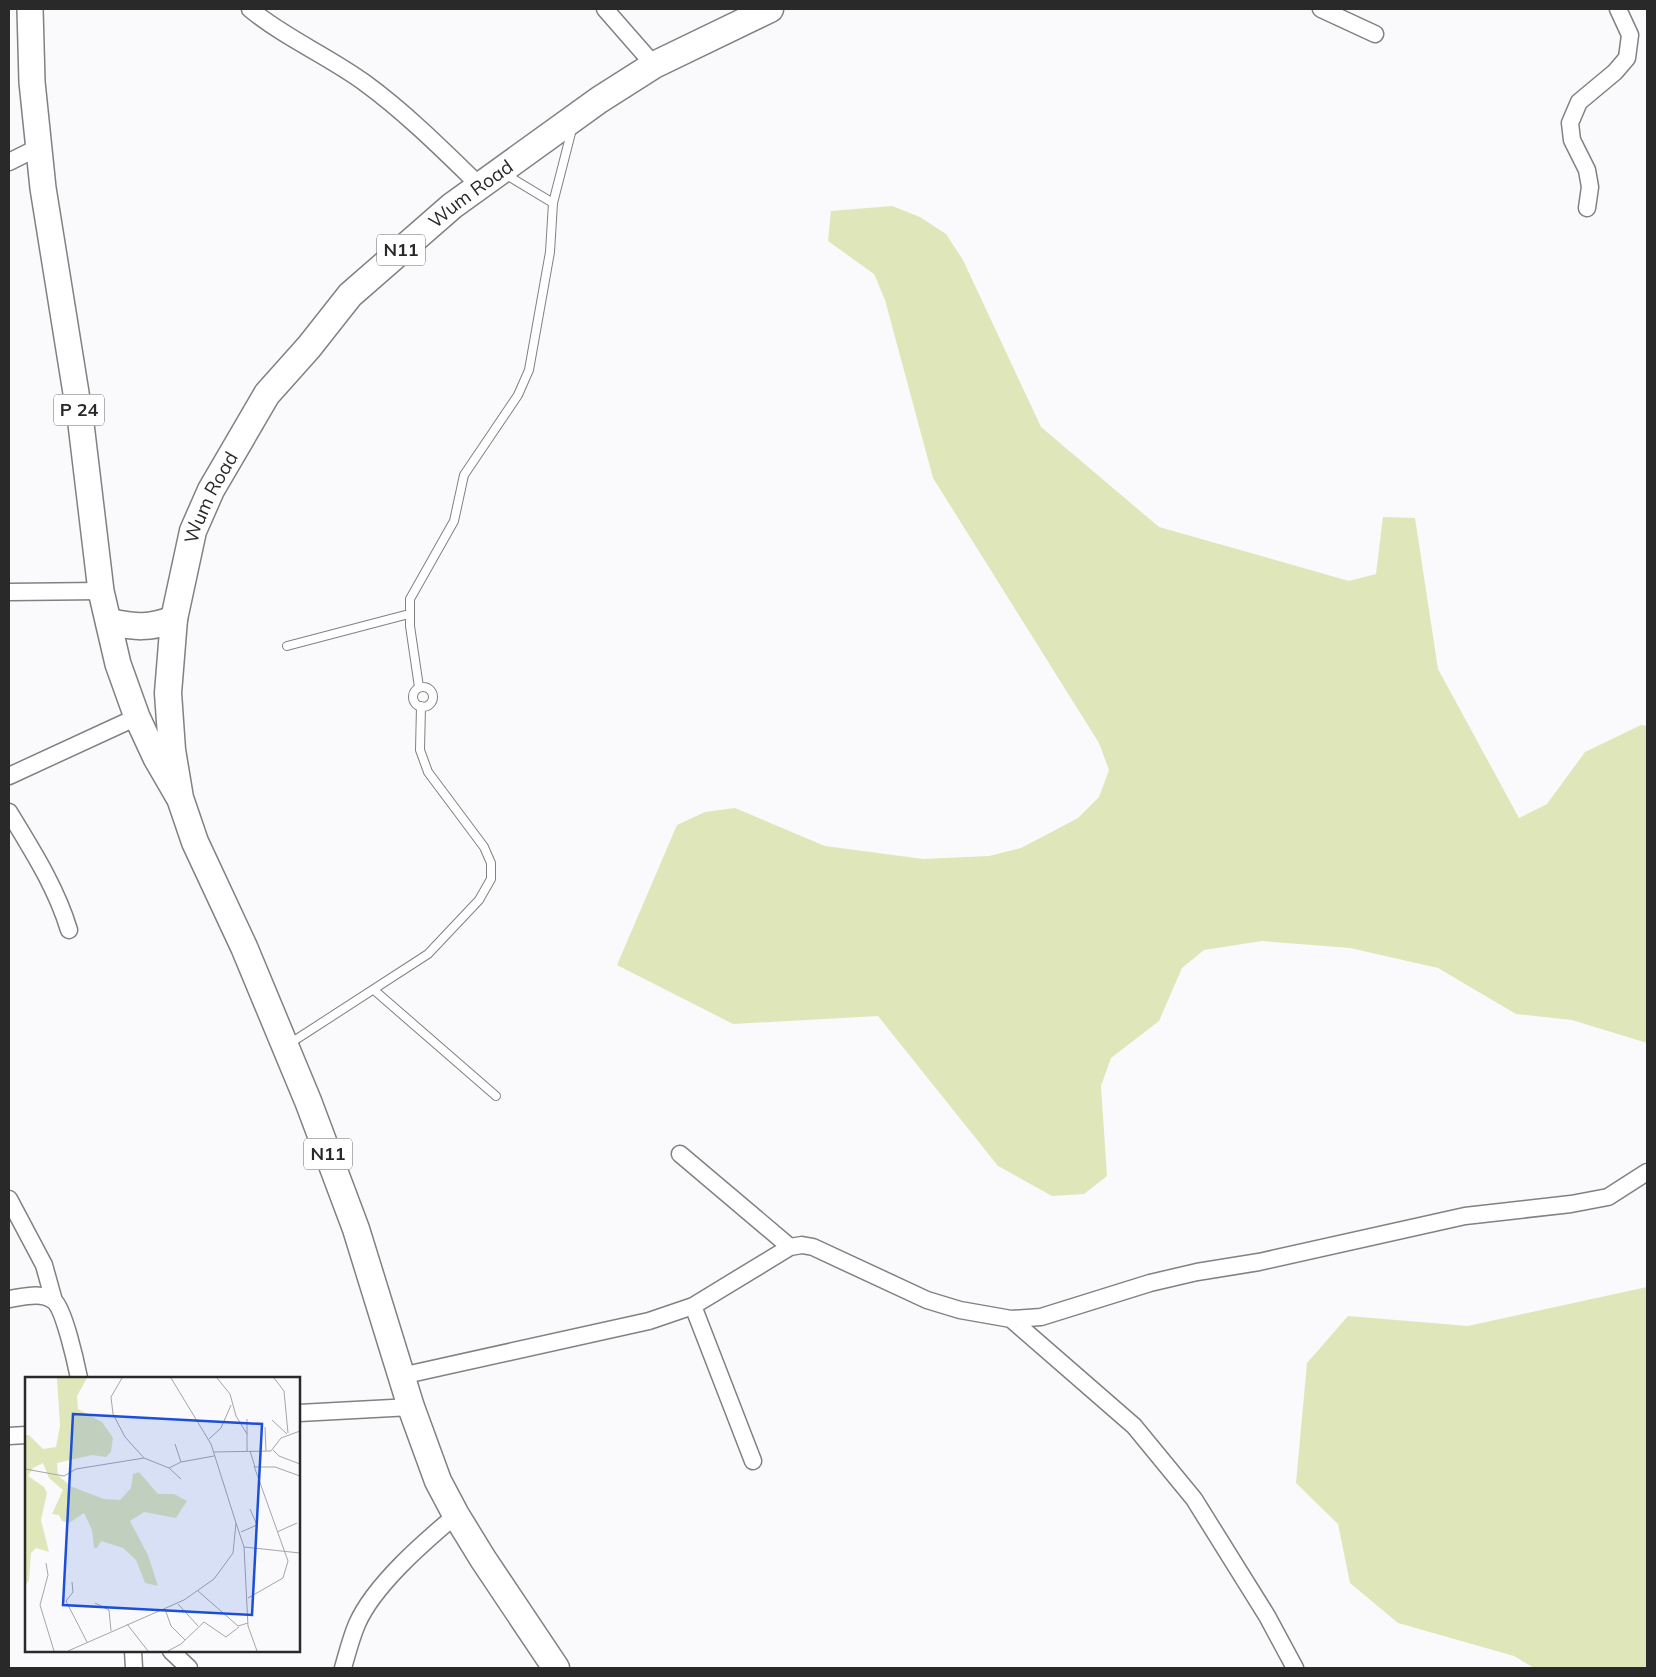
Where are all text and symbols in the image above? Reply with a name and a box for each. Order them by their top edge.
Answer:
street label: Wum Road [423,154,517,233]
road number: N11 [377,234,425,266]
road number: P 24 [54,394,104,426]
street label: Wum Road [179,447,243,545]
road number: N11 [304,1138,352,1170]
inset map [25,1377,300,1652]

